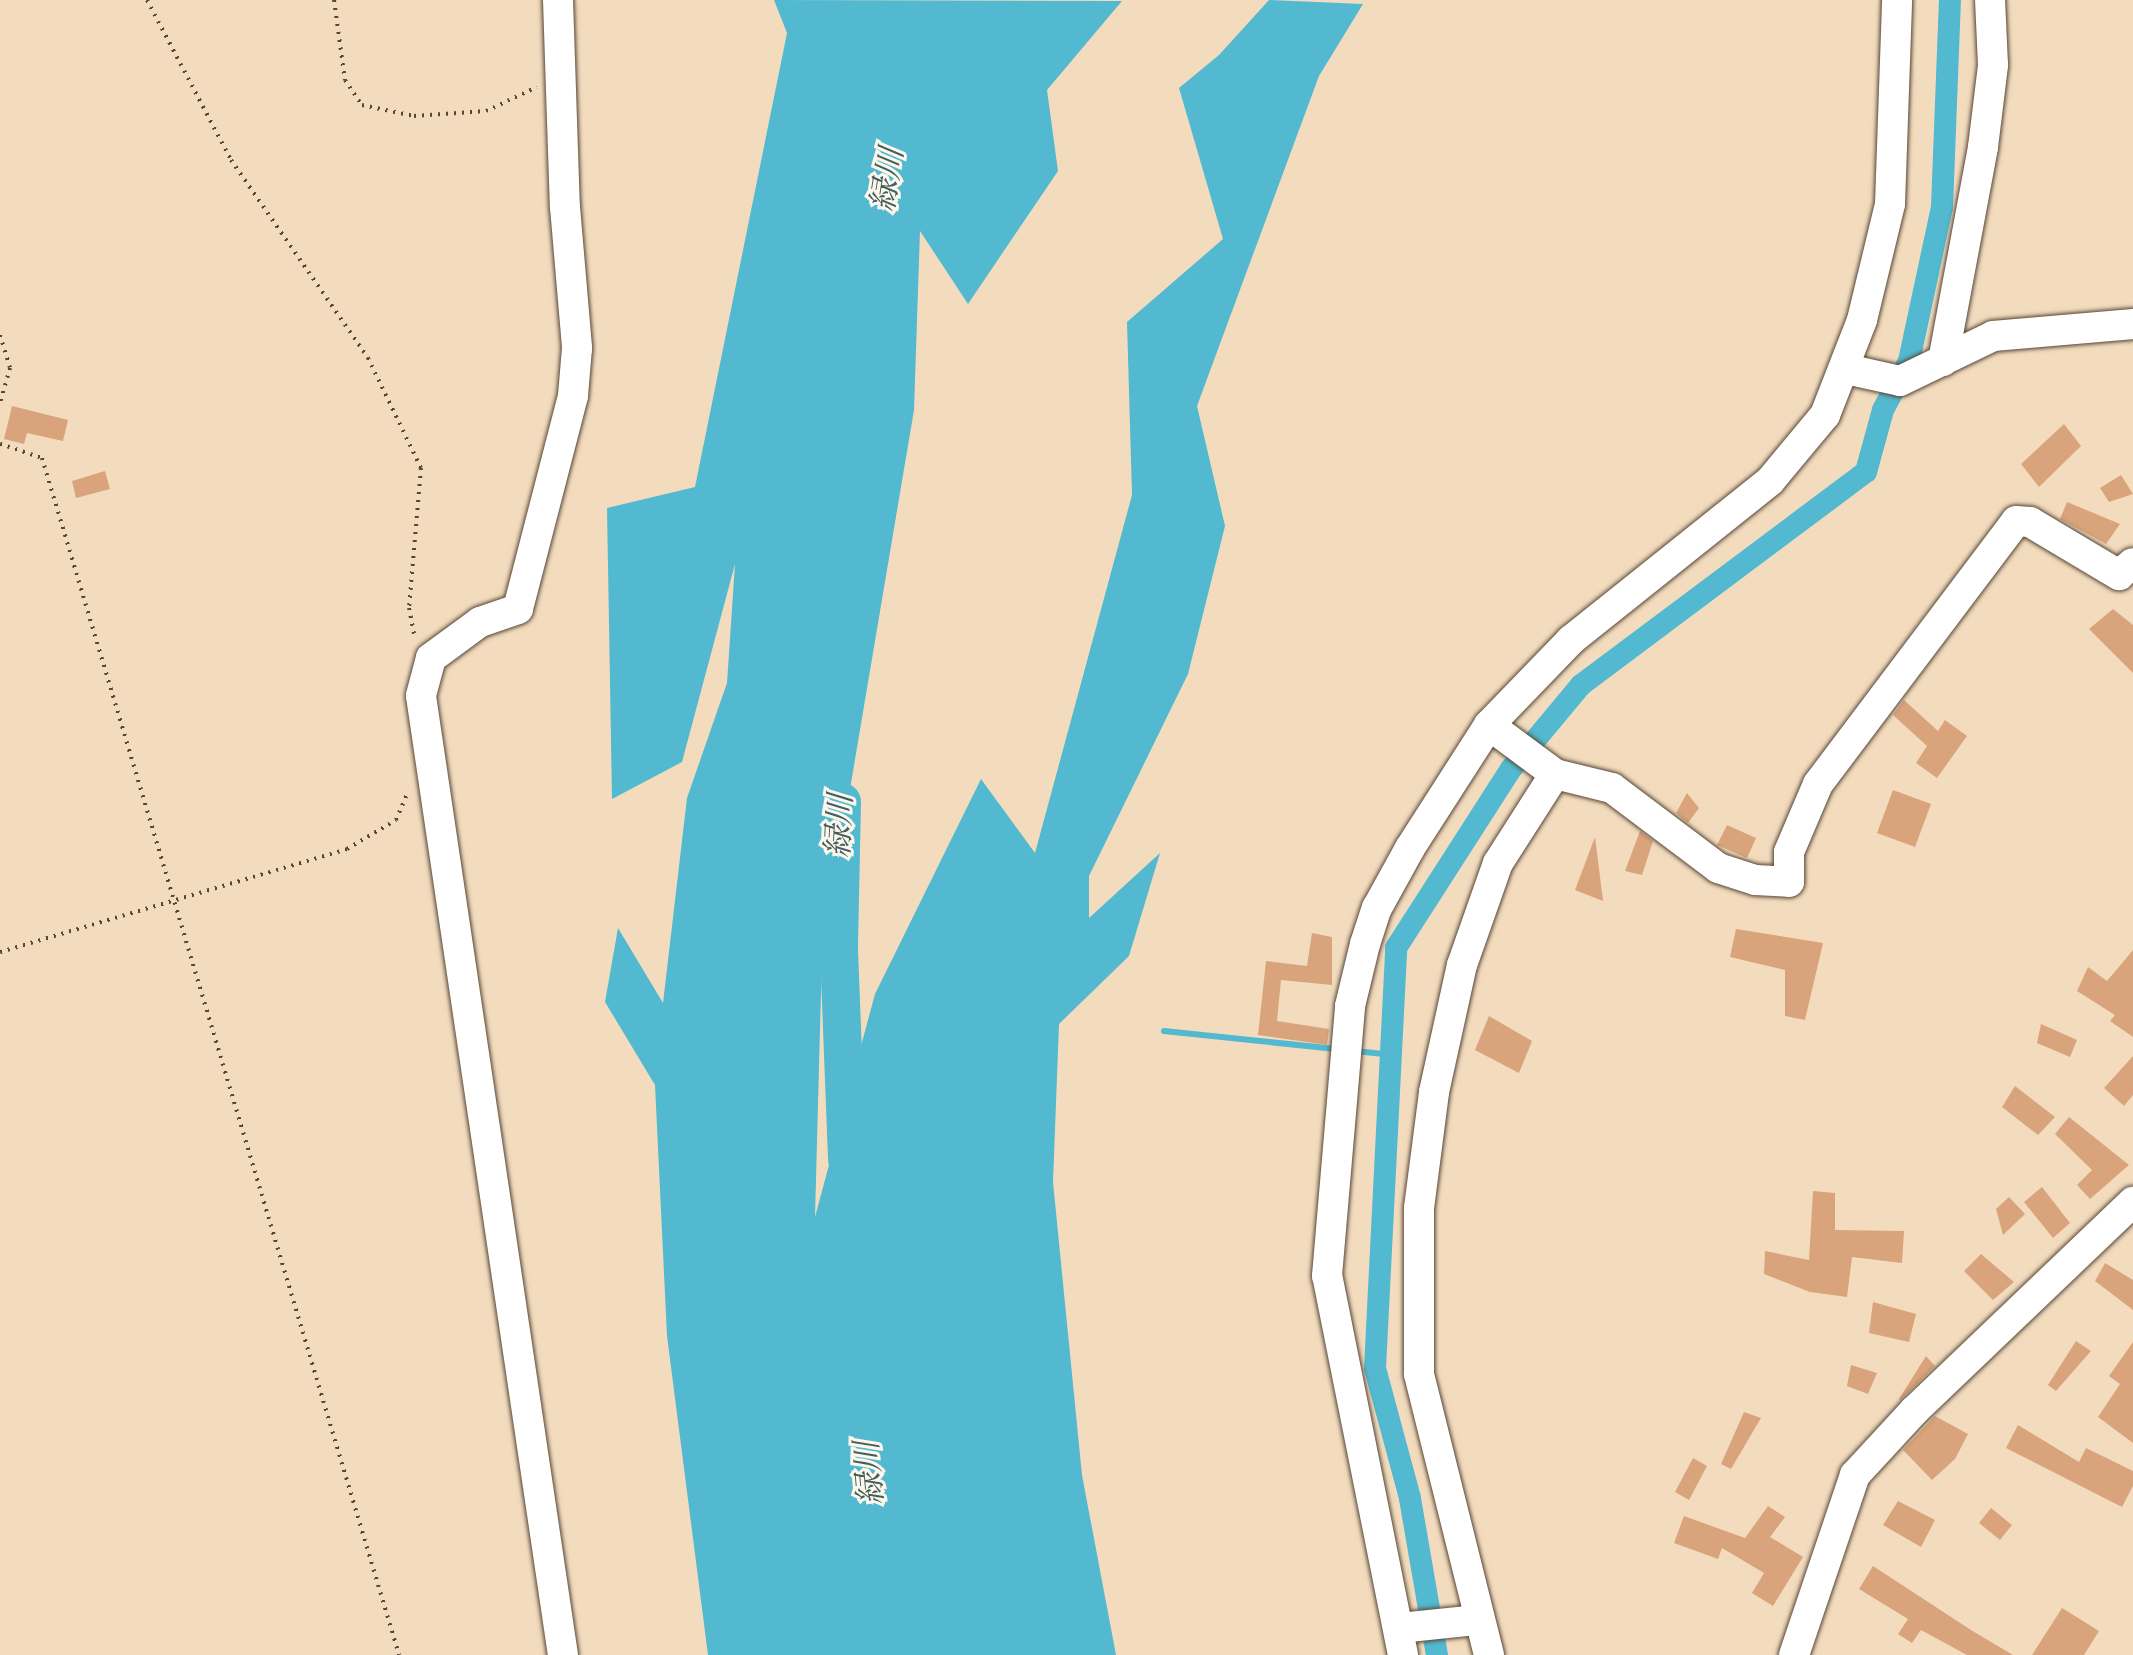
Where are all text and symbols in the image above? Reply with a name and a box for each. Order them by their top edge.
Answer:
water label: 緑川 [866,145,914,215]
water label: 緑川 [821,793,863,859]
water label: 緑川 [850,1439,894,1507]

